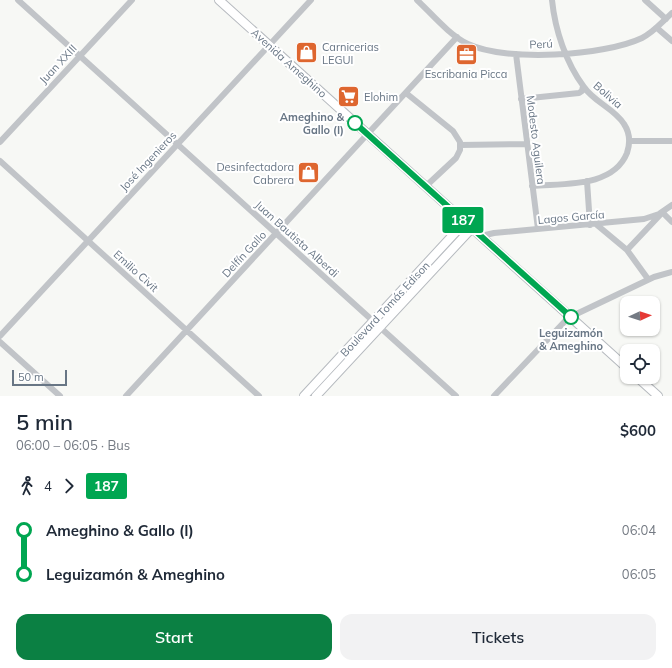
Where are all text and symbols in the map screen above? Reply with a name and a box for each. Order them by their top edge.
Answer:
street label: Avenida Ameghino [248,25,330,101]
street label: Perú [529,37,553,51]
shop icon: Carnicerias LEGUI [294,40,320,66]
place label: Carnicerias LEGUI [322,40,379,67]
street label: Juan XXIII [36,41,80,87]
office icon: Escribania Picca [453,41,479,67]
place label: Escribania Picca [425,67,507,81]
street label: Bolivia [591,79,625,111]
supermarket icon: Elohim [335,84,361,110]
place label: Elohim [364,90,398,104]
street label: Modesto Aguilera [524,95,548,185]
place label: Ameghino & Gallo (I) [280,110,344,137]
marker: Ameghino & Gallo (I) [347,115,363,131]
street label: José Ingenieros [117,128,179,194]
place label: Desinfectadora Cabrera [216,160,294,187]
shop icon: Desinfectadora Cabrera [296,160,322,186]
street label: Juan Bautista Alberdi [252,198,342,280]
line badge: 187 [440,207,486,233]
street label: Lagos García [537,207,605,227]
text: 187 [450,211,476,229]
street label: Delfín Gallo [219,228,269,280]
street label: Emilio Civit [111,247,161,295]
street label: Boulevard Tomás Edison [337,259,433,359]
north arrow [620,296,660,336]
map controls [620,296,660,384]
marker: Leguizamón & Ameghino [563,309,579,325]
place label: Leguizamón & Ameghino [539,326,604,353]
button: locate [620,344,660,384]
scale bar [12,368,67,387]
text: 50 m [18,370,44,384]
text: 5 min [16,408,73,436]
text: $600 [620,421,656,440]
text: 06:00 – 06:05 · Bus [16,437,130,453]
icon: walk [16,475,38,497]
icon: forward [58,475,80,497]
text: 187 [94,477,119,495]
text: 4 [44,478,52,494]
text: Ameghino & Gallo (I) [46,521,194,540]
text: 06:04 [622,522,656,538]
text: Leguizamón & Ameghino [46,565,225,584]
text: 06:05 [622,566,656,582]
button: Start [16,614,332,660]
button: Tickets [340,614,656,660]

